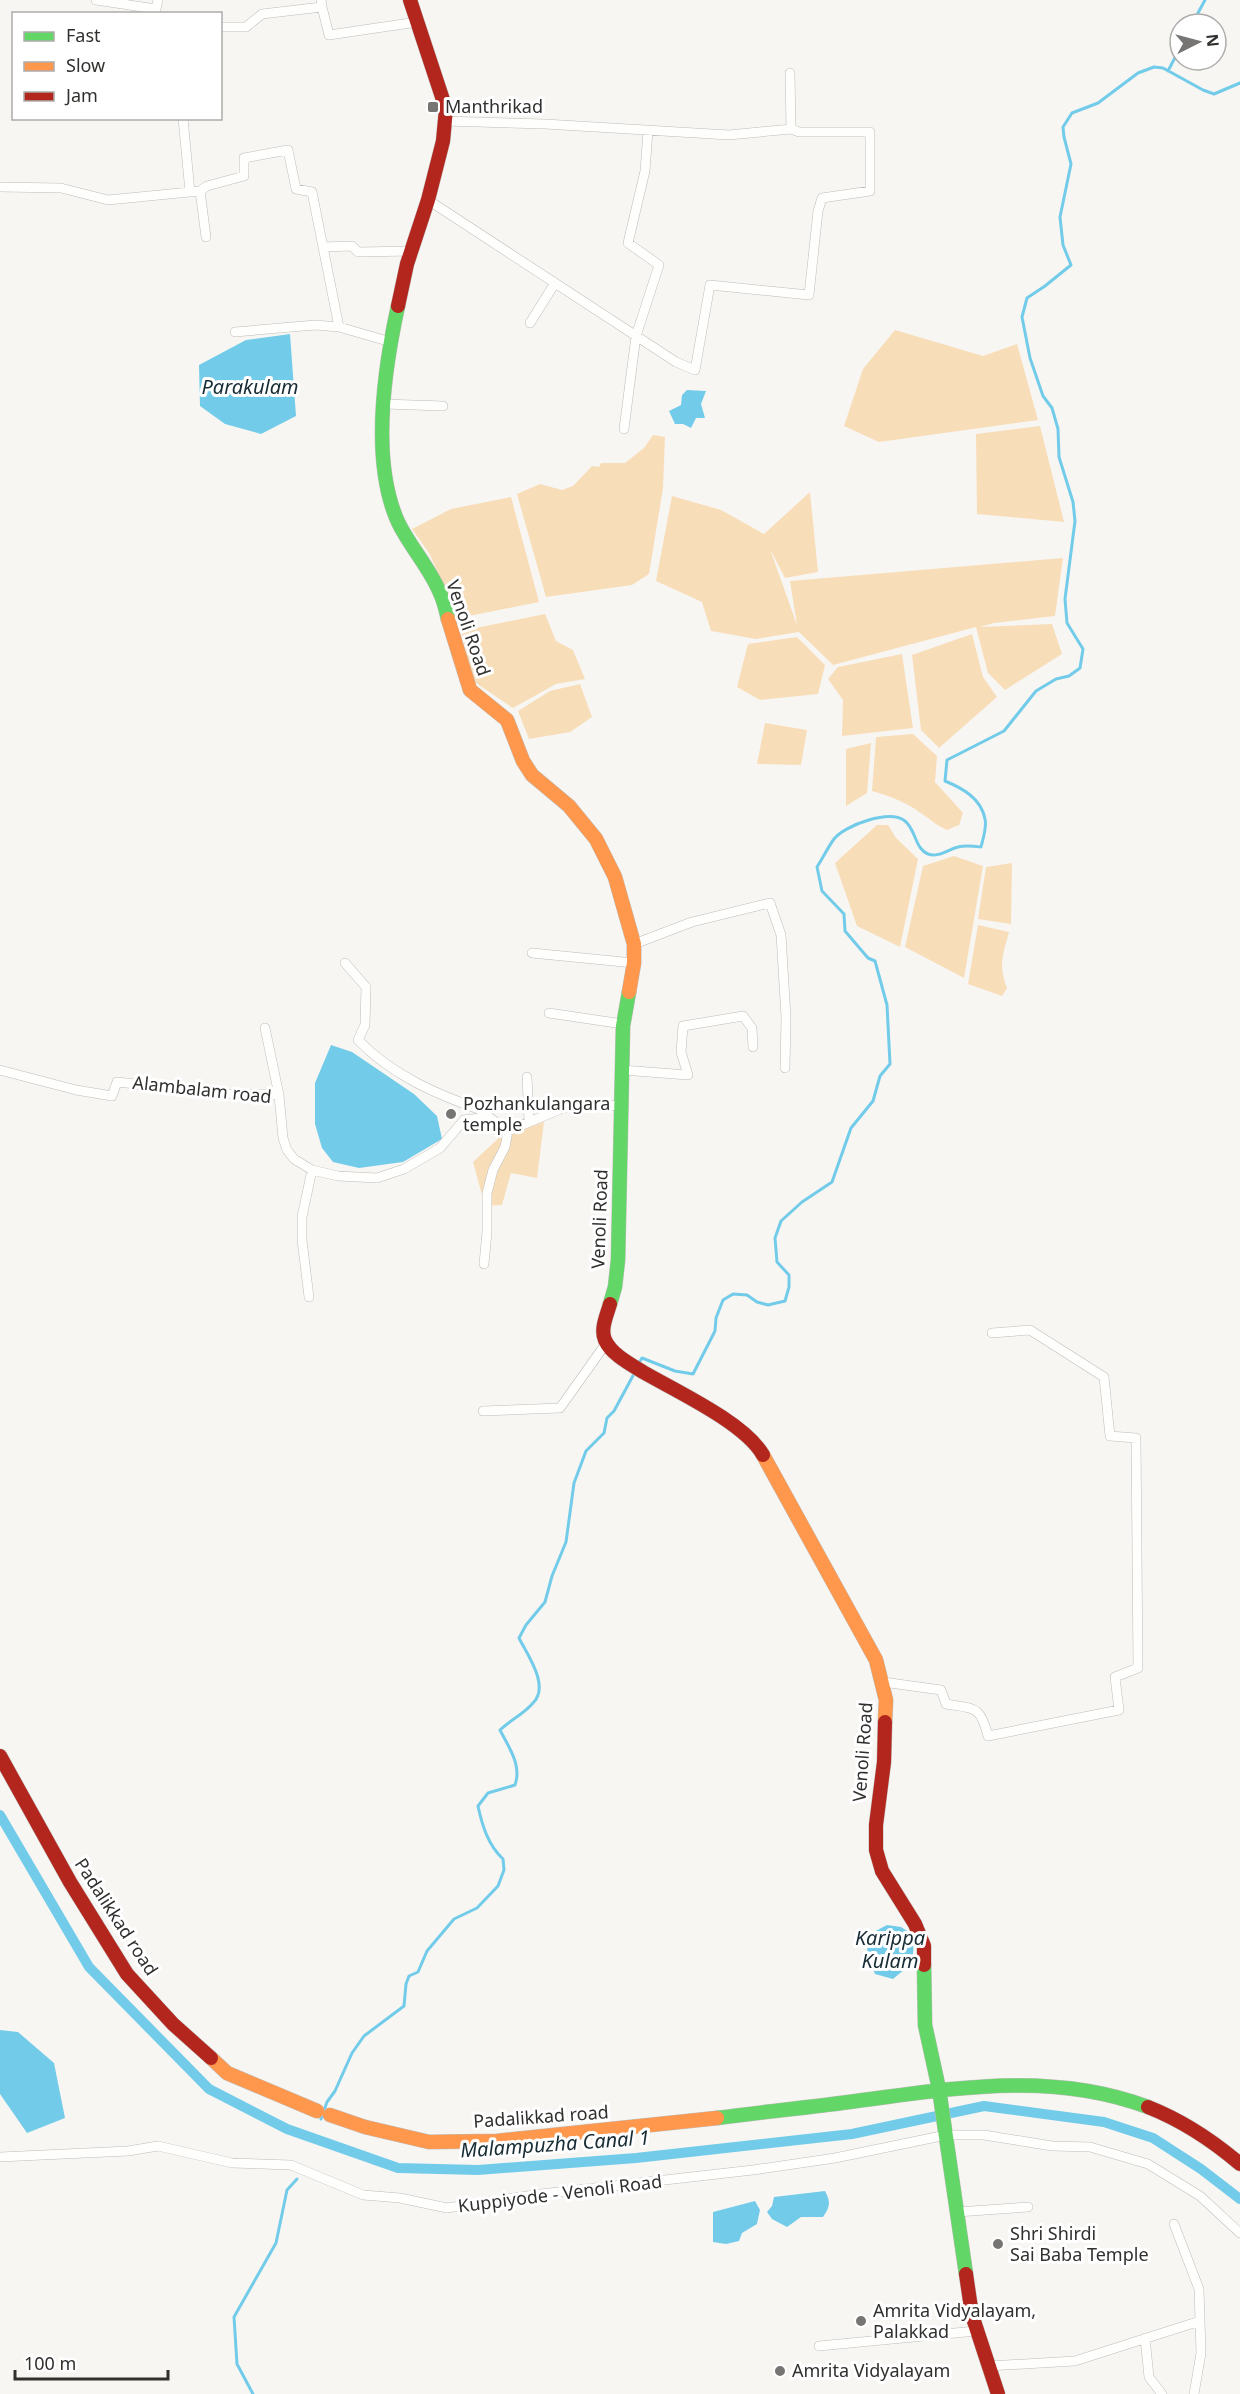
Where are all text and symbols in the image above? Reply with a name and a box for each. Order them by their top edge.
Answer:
legend [12,12,222,120]
north arrow [1168,12,1228,72]
text: Fast [66,23,101,47]
text: N [1201,33,1225,48]
text: Slow [66,53,105,77]
text: Jam [64,83,98,107]
place label: Manthrikad [445,94,543,118]
marker: Manthrikad [426,100,440,114]
water label: Parakulam [201,373,299,400]
street label: Venoli Road [441,577,497,679]
street label: Alambalam road [131,1070,273,1108]
place label: Pozhankulangara temple [463,1091,610,1136]
marker: Pozhankulangara temple [444,1107,458,1121]
street label: Venoli Road [585,1169,613,1269]
street label: Venoli Road [847,1701,877,1803]
street label: Padalikkad road [70,1853,164,1980]
water label: Karippa Kulam [855,1924,925,1974]
street label: Padalikkad road [472,2099,609,2133]
water label: Malampuzha Canal 1 [459,2123,651,2164]
street label: Kuppiyode - Venoli Road [457,2169,663,2217]
place label: Shri Shirdi Sai Baba Temple [1010,2221,1149,2266]
marker: Shri Shirdi Sai Baba Temple [991,2237,1005,2251]
place label: Amrita Vidyalayam, Palakkad [873,2298,1036,2343]
marker: Amrita Vidyalayam, Palakkad [854,2314,868,2328]
scale bar [15,2343,168,2381]
text: 100 m [24,2351,76,2375]
place label: Amrita Vidyalayam [792,2358,950,2382]
marker: Amrita Vidyalayam [773,2364,787,2378]

